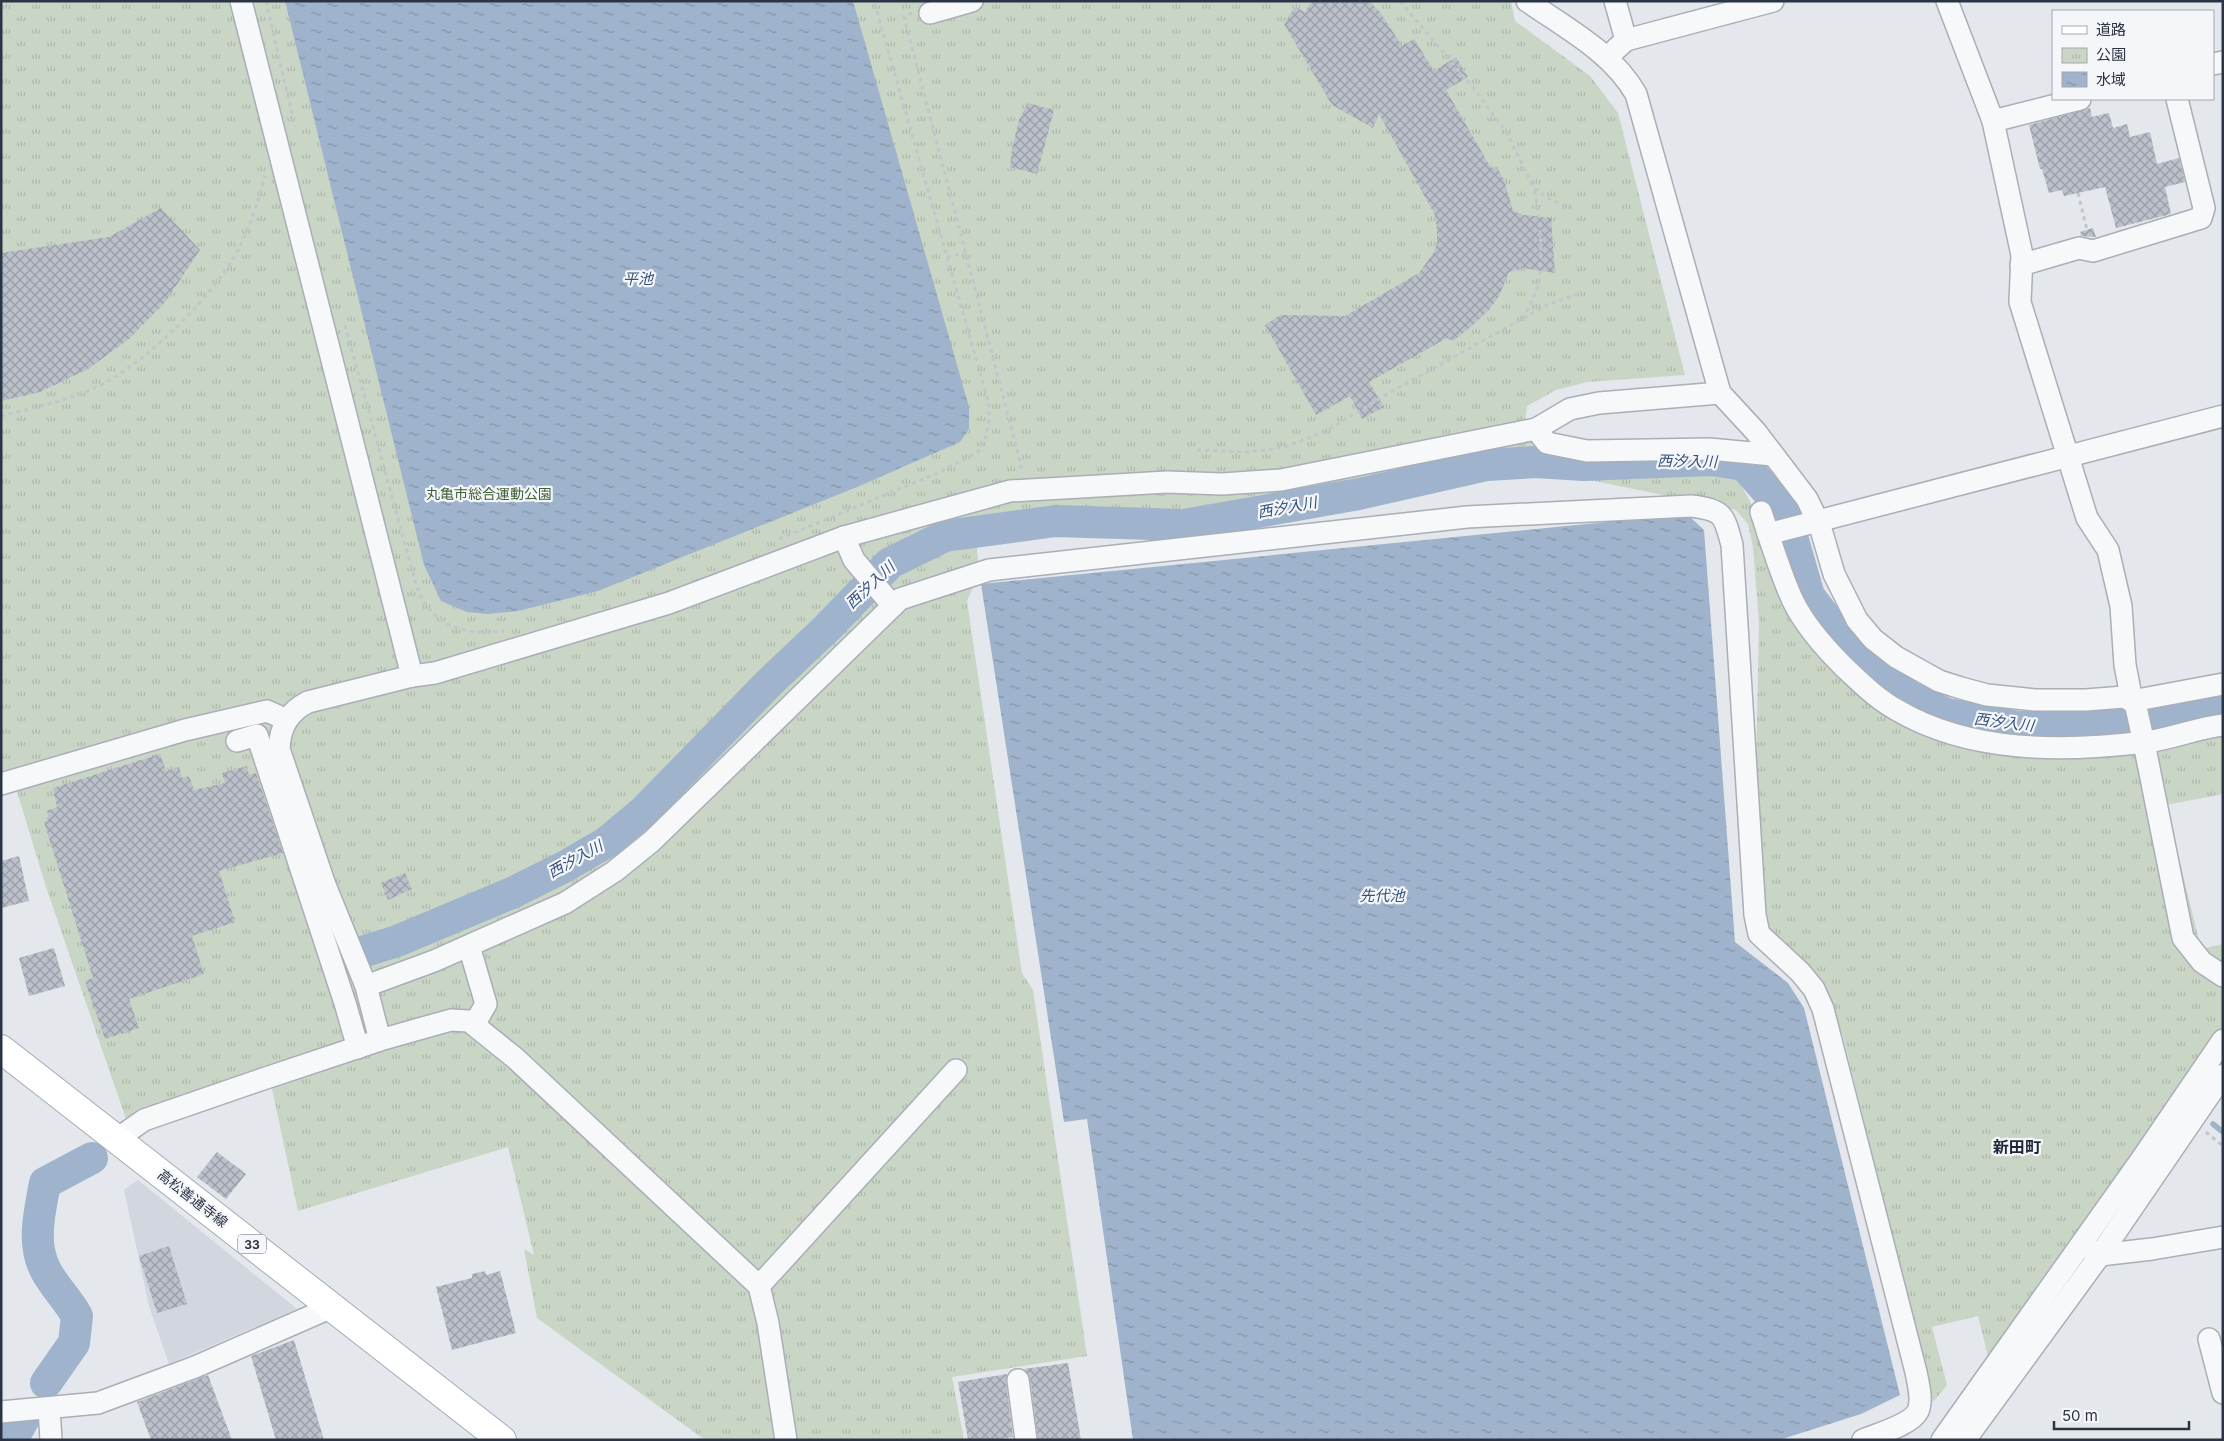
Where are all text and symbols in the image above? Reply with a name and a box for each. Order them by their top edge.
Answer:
legend [2052,10,2214,100]
text: 道路 [2096,20,2126,39]
text: 公園 [2096,45,2126,64]
text: 水域 [2096,70,2126,89]
water label: 平池 [623,269,655,288]
water label: 西汐入川 [1657,451,1719,471]
park label: 丸亀市総合運動公園 [426,485,552,502]
water label: 西汐入川 [1256,492,1320,522]
water label: 西汐入川 [842,556,900,612]
water label: 西汐入川 [1973,709,2037,735]
water label: 西汐入川 [544,835,608,882]
water label: 先代池 [1359,886,1406,905]
district label: 新田町 [1993,1137,2041,1157]
street label: 高松善通寺線 [155,1165,231,1231]
road number: 33 [238,1234,266,1254]
scale bar [2054,1398,2189,1430]
text: 50 m [2062,1406,2098,1425]

